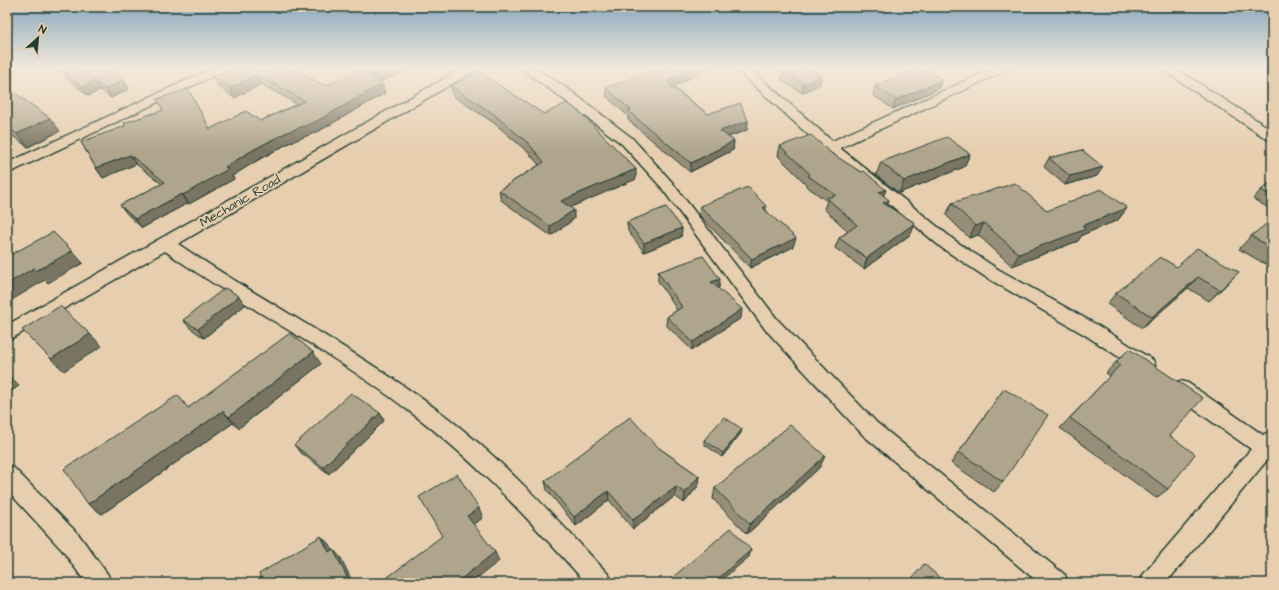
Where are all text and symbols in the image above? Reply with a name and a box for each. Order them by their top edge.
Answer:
north arrow [18,18,58,58]
text: N [36,21,49,38]
street label: Mechanic Road [196,170,284,232]

